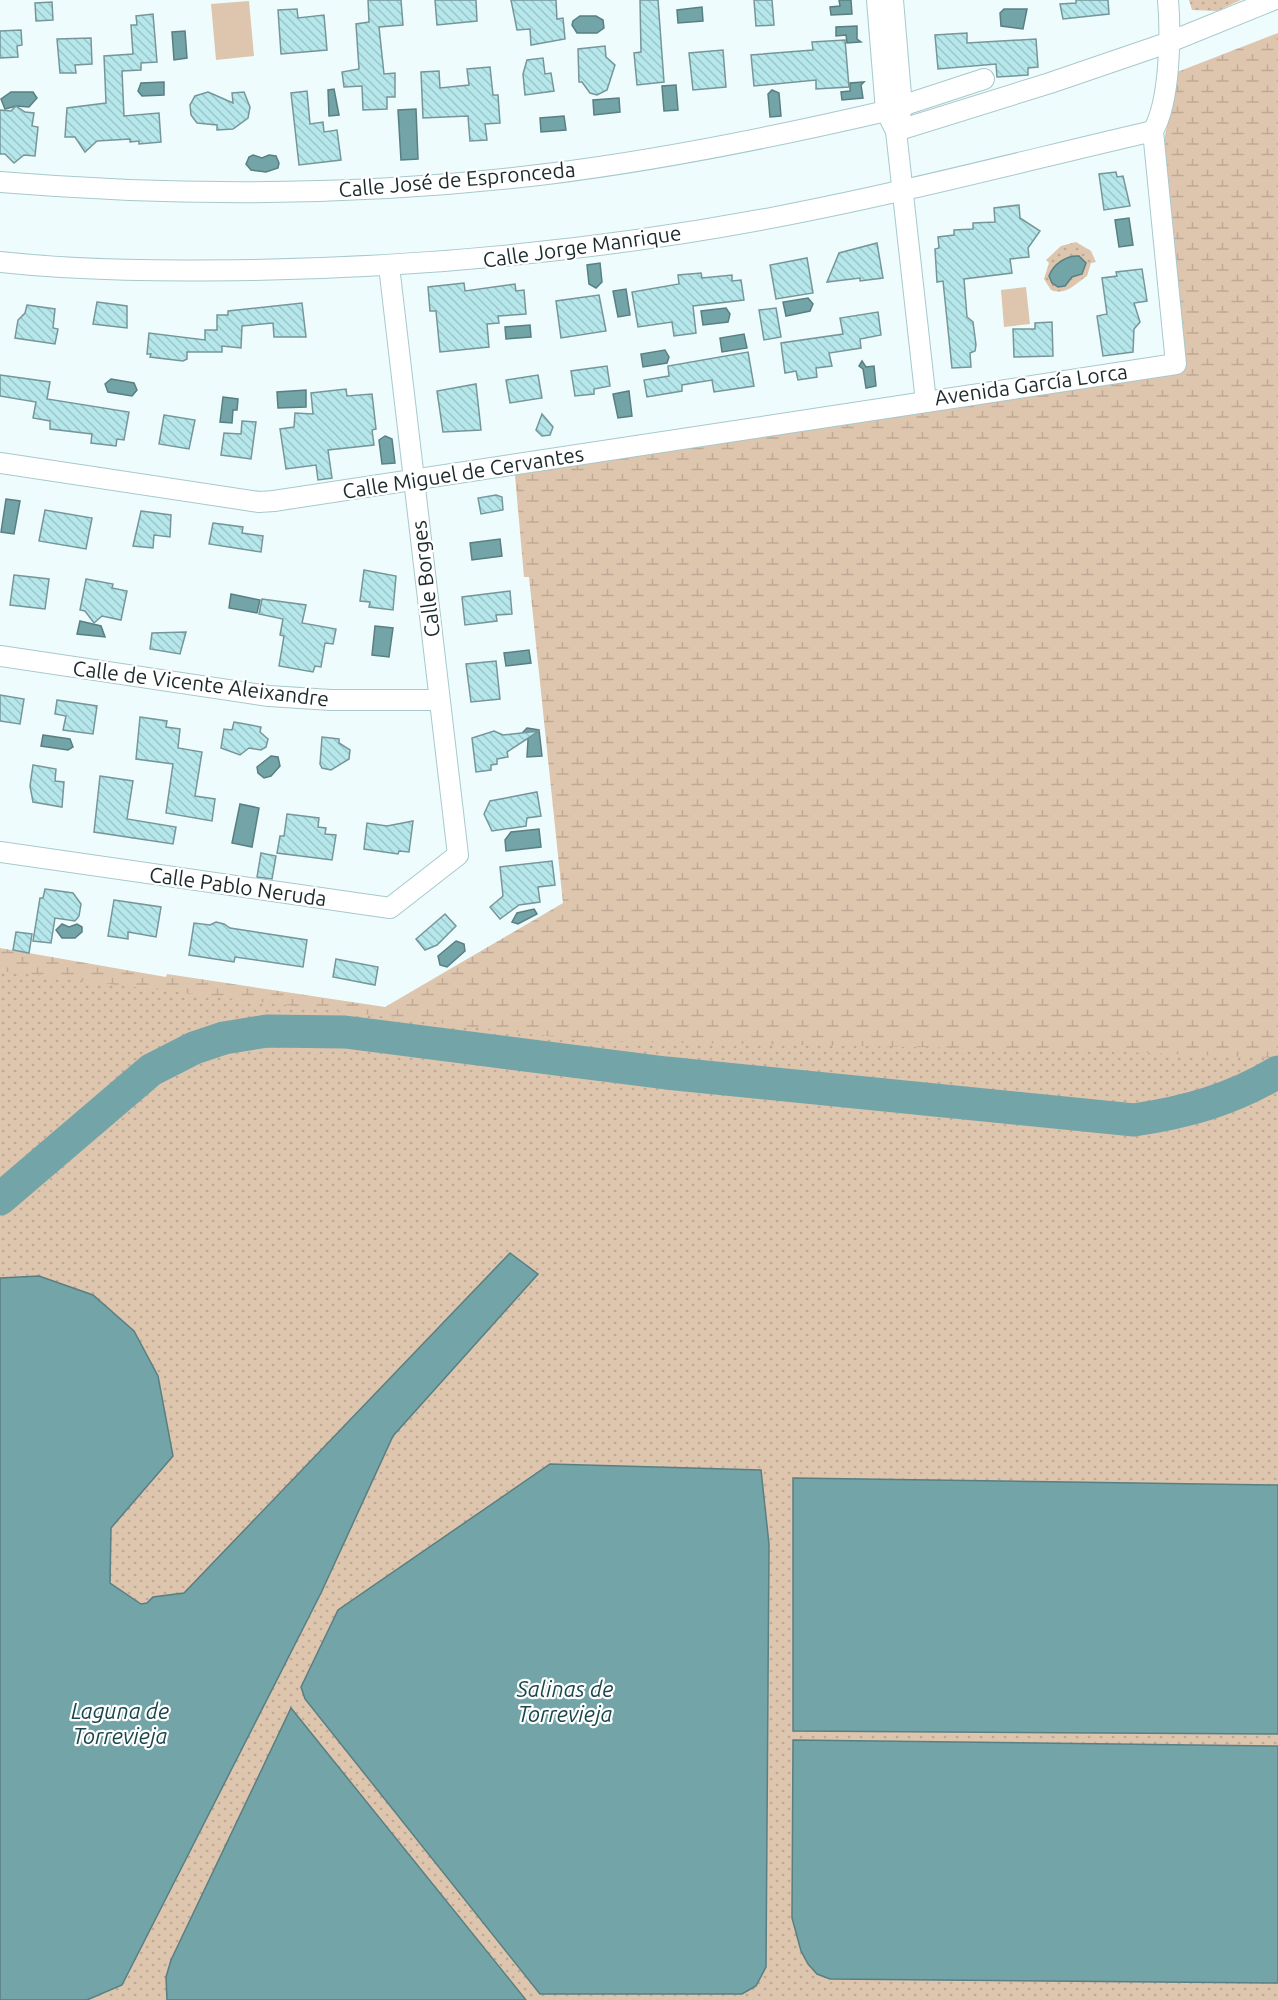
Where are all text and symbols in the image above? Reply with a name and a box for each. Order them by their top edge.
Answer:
street label: Calle José de Espronceda [338,157,576,201]
street label: Calle Jorge Manrique [481,220,683,272]
street label: Avenida García Lorca [933,359,1129,409]
street label: Calle Miguel de Cervantes [341,441,585,503]
street label: Calle Borges [406,519,444,639]
street label: Calle de Vicente Aleixandre [72,655,330,711]
street label: Calle Pablo Neruda [148,862,328,910]
water label: Salinas de Torrevieja [516,1676,613,1726]
water label: Laguna de Torrevieja [71,1698,169,1748]

